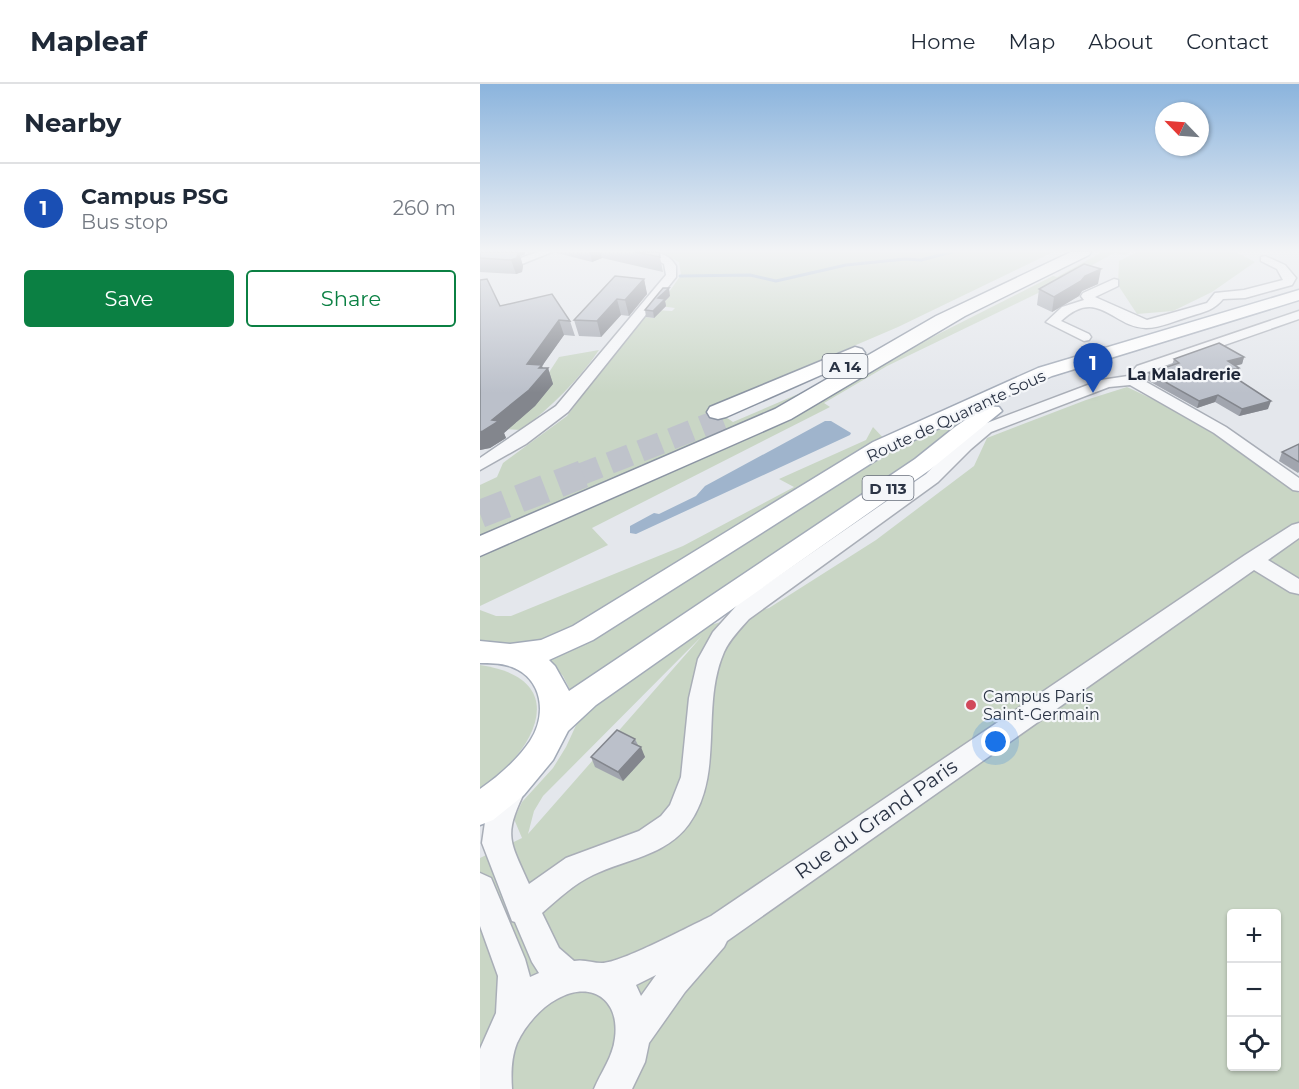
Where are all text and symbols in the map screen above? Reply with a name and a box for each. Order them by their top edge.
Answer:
text: Mapleaf [30,24,147,58]
text: Home [910,29,975,54]
text: Map [1008,29,1055,54]
text: About [1088,29,1153,54]
text: Contact [1186,29,1269,54]
north arrow [1155,102,1209,156]
text: Nearby [24,107,121,139]
text: Campus PSG [81,183,229,210]
text: 1 [40,196,47,220]
text: 260 m [393,196,456,220]
text: Bus stop [81,210,168,234]
button: Save [24,270,234,327]
button: Share [246,270,456,327]
pin: 1 [1074,344,1112,393]
road number: A 14 [822,354,868,378]
district label: La Maladrerie [1127,365,1241,384]
street label: Route de Quarante Sous [864,366,1049,466]
road number: D 113 [862,476,914,500]
place label: Campus Paris Saint-Germain [983,687,1100,724]
marker: Campus Paris Saint-Germain [964,698,978,712]
your location [981,727,1010,756]
street label: Rue du Grand Paris [790,754,962,884]
map controls [1227,909,1281,1071]
button: + [1227,909,1281,963]
button: − [1227,963,1281,1017]
button: locate [1227,1017,1281,1071]

